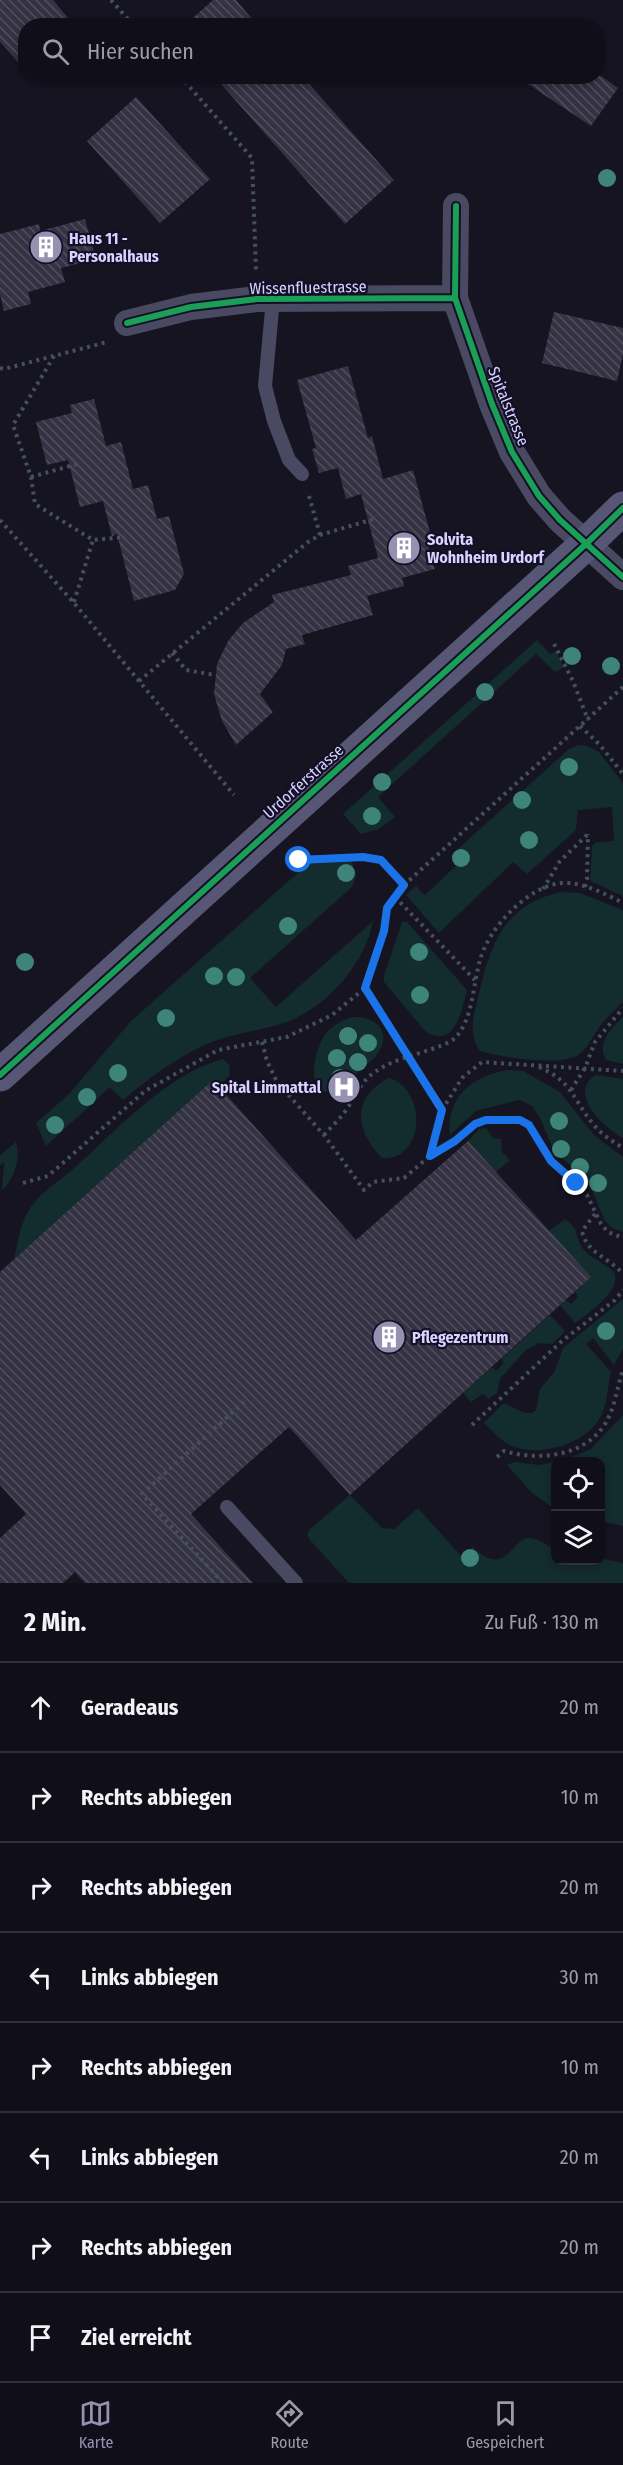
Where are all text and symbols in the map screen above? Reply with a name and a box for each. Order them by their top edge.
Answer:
search box [18,18,605,84]
icon: search [39,35,72,68]
text: Hier suchen [87,38,194,65]
building icon: Haus 11 - Personalhaus [28,229,64,265]
place label: Haus 11 - Personalhaus [69,229,159,266]
street label: Wissenfluestrasse [249,277,367,298]
street label: Spitalstrasse [484,364,533,449]
building icon: Solvita Wohnheim Urdorf [386,530,422,566]
place label: Solvita Wohnheim Urdorf [427,530,546,567]
street label: Urdorferstrasse [259,740,347,822]
route start [285,846,311,872]
hospital icon: Spital Limmattal [326,1069,362,1105]
place label: Spital Limmattal [212,1078,322,1097]
route end [562,1169,588,1195]
building icon: Pflegezentrum [371,1319,407,1355]
place label: Pflegezentrum [412,1328,509,1347]
map controls [551,1457,605,1565]
button: locate [551,1457,605,1511]
button: layers [551,1511,605,1565]
text: 2 Min. [24,1607,86,1638]
text: Zu Fuß · 130 m [485,1610,599,1634]
icon: ahead [24,1691,57,1724]
text: Geradeaus [81,1694,178,1721]
text: 20 m [560,1695,599,1719]
icon: right [24,1781,57,1814]
text: Rechts abbiegen [81,1784,232,1811]
text: 10 m [561,1785,599,1809]
icon: right [24,1871,57,1904]
text: Rechts abbiegen [81,1874,232,1901]
text: 20 m [560,1875,599,1899]
icon: left [24,1961,57,1994]
text: Links abbiegen [81,1964,219,1991]
text: 30 m [559,1965,599,1989]
icon: right [24,2051,57,2084]
text: Rechts abbiegen [81,2054,232,2081]
text: 10 m [561,2055,599,2079]
icon: left [24,2141,57,2174]
text: Links abbiegen [81,2144,219,2171]
text: 20 m [560,2145,599,2169]
icon: right [24,2231,57,2264]
text: Rechts abbiegen [81,2234,232,2261]
text: 20 m [560,2235,599,2259]
icon: arrive [24,2321,57,2354]
text: Ziel erreicht [81,2324,192,2351]
tab: Karte [79,2397,113,2452]
tab: Route [271,2397,309,2452]
tab: Gespeichert [466,2397,544,2452]

